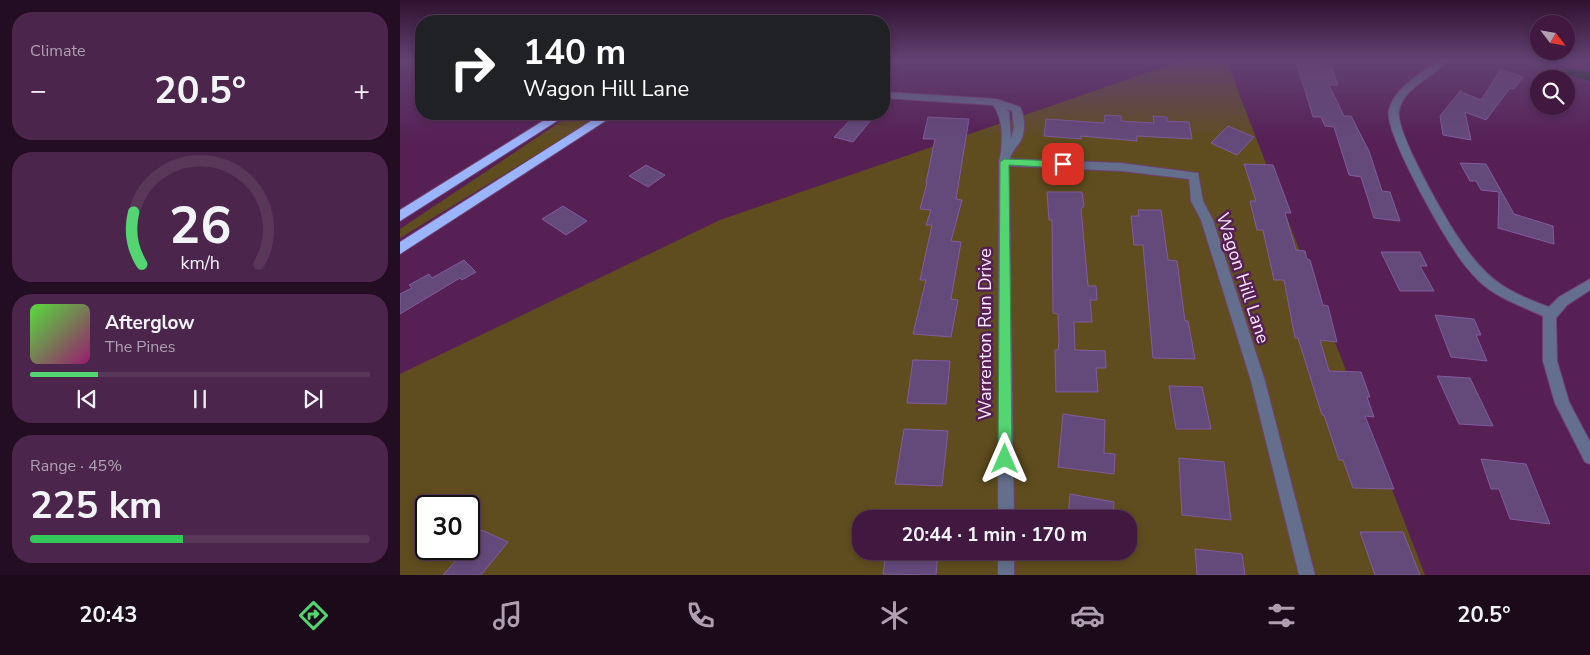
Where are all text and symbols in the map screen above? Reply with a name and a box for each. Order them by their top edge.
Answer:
north arrow [1530,15,1575,60]
map controls [1530,15,1575,115]
text: 140 m [523,29,626,76]
icon: right [440,35,505,100]
text: Climate [30,40,85,62]
text: 20.5° [154,65,246,116]
button: search [1530,70,1575,115]
text: − [30,72,47,110]
text: + [353,72,370,110]
text: Wagon Hill Lane [523,74,689,104]
pin [1042,143,1084,185]
icon: arrive [1049,150,1077,178]
text: 26 [169,190,231,261]
street label: Wagon Hill Lane [1211,210,1275,346]
street label: Warrenton Run Drive [973,248,997,420]
text: km/h [180,251,220,275]
text: Afterglow [105,310,195,336]
text: The Pines [105,336,175,358]
icon: previous [73,385,101,413]
icon: pause [186,385,214,413]
icon: next [299,385,327,413]
position arrow [978,432,1030,484]
text: Range · 45% [30,455,122,477]
text: 225 km [30,480,162,531]
speed limit sign: 30 [415,495,480,560]
text: 20:44 · 1 min · 170 m [902,522,1087,548]
icon: directions [296,598,331,633]
icon: music [490,598,525,633]
icon: phone [683,598,718,633]
icon: climate [877,598,912,633]
icon: car [1070,598,1105,633]
icon: filters [1264,598,1299,633]
text: 20:43 [79,600,138,630]
text: 20.5° [1457,600,1511,630]

